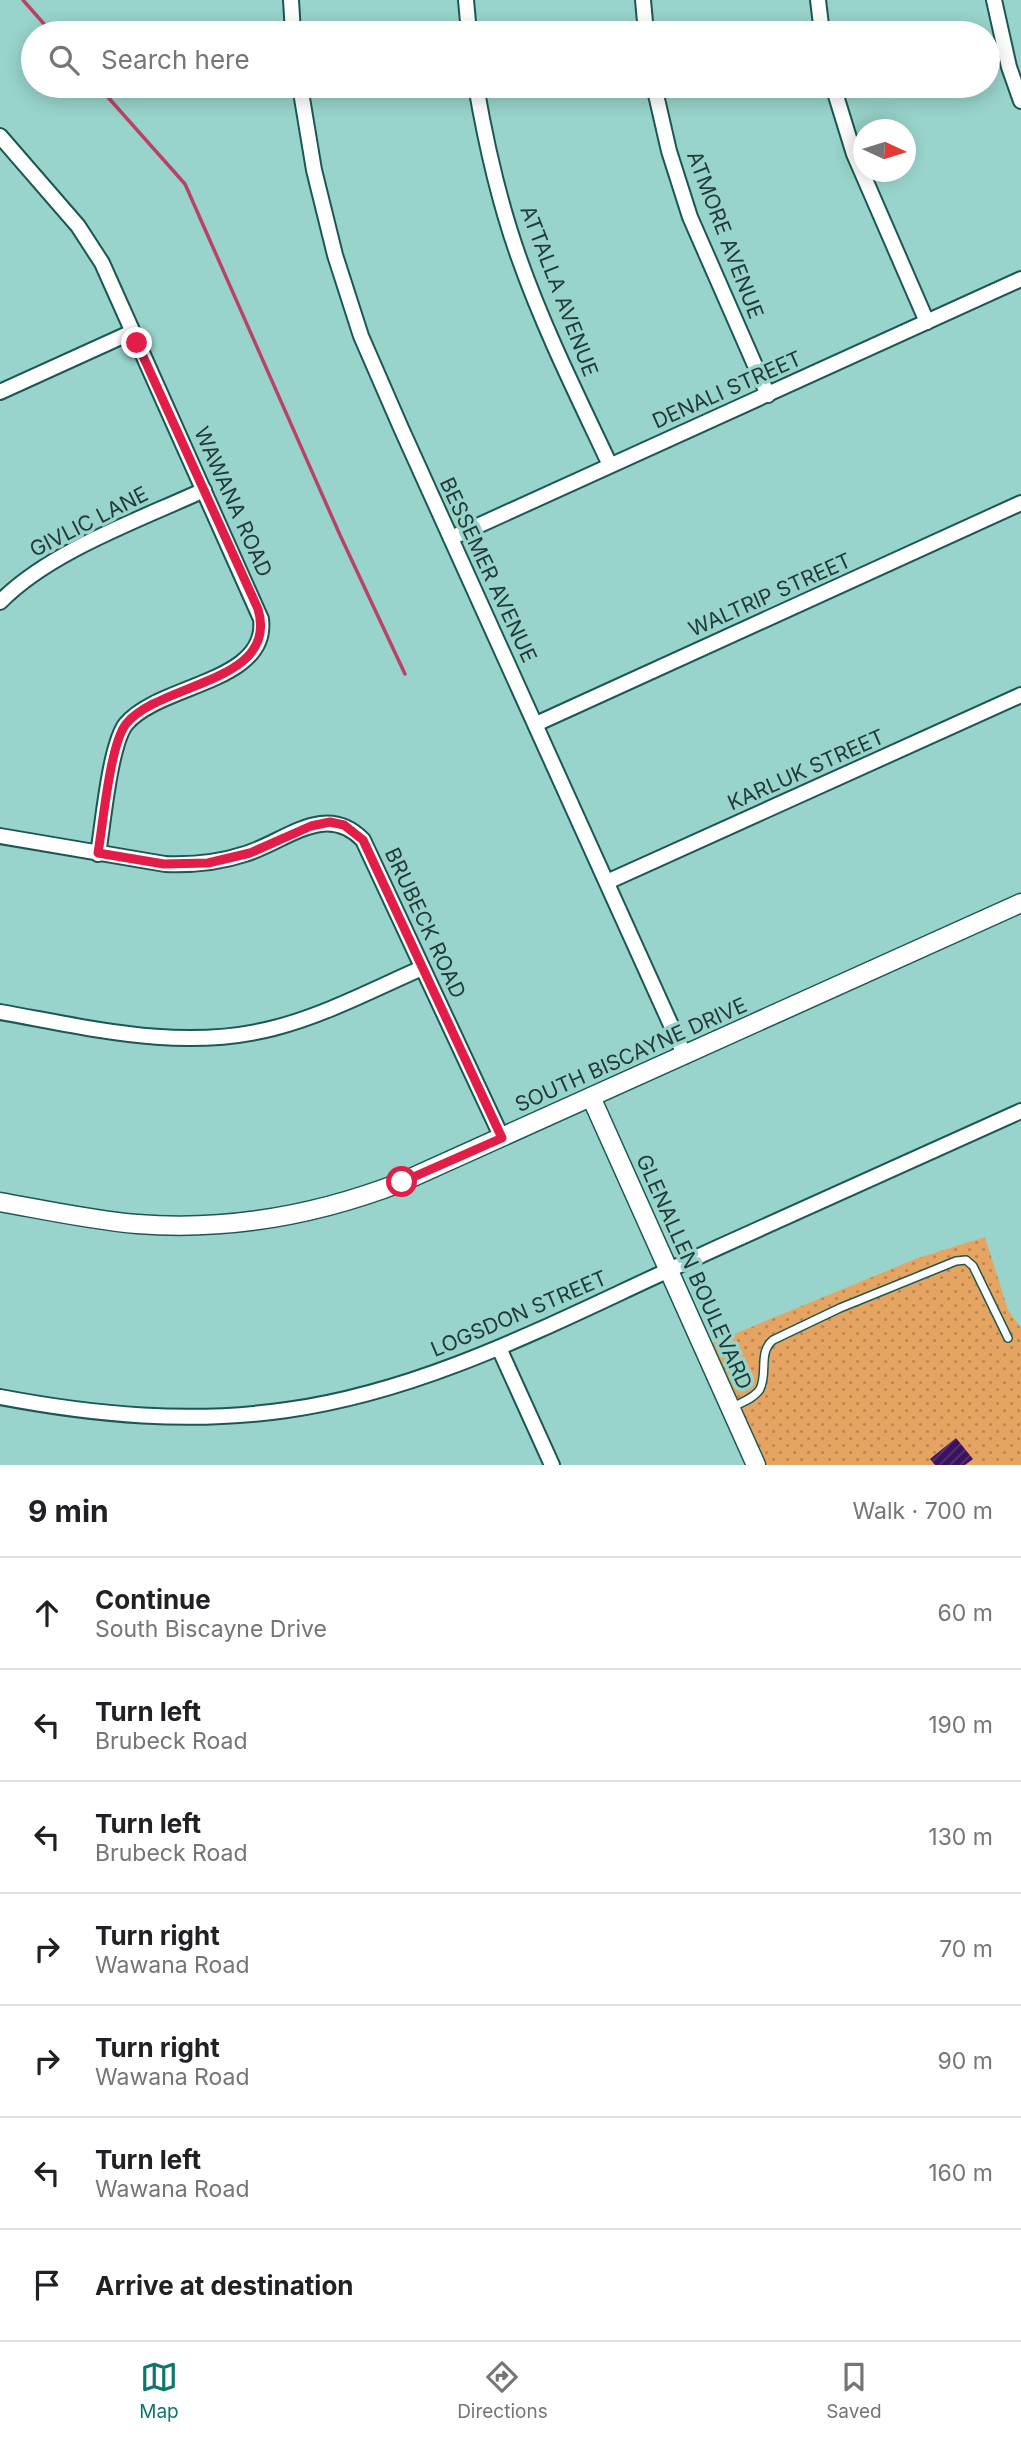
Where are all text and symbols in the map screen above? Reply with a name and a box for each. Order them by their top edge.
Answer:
search box [21,21,1000,98]
icon: search [45,41,83,79]
text: Search here [101,44,250,75]
north arrow [853,119,916,182]
street label: ATMORE AVENUE [682,147,769,322]
street label: ATTALLA AVENUE [515,202,604,380]
route end [121,327,152,358]
street label: DENALI STREET [648,345,805,434]
street label: WAWANA ROAD [189,423,278,581]
street label: BESSEMER AVENUE [435,473,542,666]
street label: GIVLIC LANE [25,481,152,562]
street label: WALTRIP STREET [685,547,855,642]
street label: KARLUK STREET [724,724,888,815]
street label: BRUBECK ROAD [380,844,471,1002]
street label: SOUTH BISCAYNE DRIVE [511,992,751,1117]
street label: GLENALLEN BOULEVARD [631,1150,758,1393]
route start [386,1166,417,1197]
street label: LOGSDON STREET [427,1265,611,1362]
text: 9 min [28,1493,109,1529]
text: Walk · 700 m [853,1497,993,1525]
text: Continue [95,1584,211,1615]
icon: ahead [28,1594,66,1632]
text: 60 m [938,1599,993,1627]
text: South Biscayne Drive [95,1615,327,1643]
text: Turn left [95,1696,201,1727]
icon: left [28,1706,66,1744]
text: 190 m [928,1711,993,1739]
text: Brubeck Road [95,1727,248,1755]
text: Turn left [95,1808,201,1839]
icon: left [28,1818,66,1856]
text: 130 m [928,1823,993,1851]
text: Brubeck Road [95,1839,248,1867]
text: Turn right [95,1920,220,1951]
icon: right [28,1930,66,1968]
text: 70 m [939,1935,993,1963]
text: Wawana Road [95,1951,250,1979]
text: Turn right [95,2032,220,2063]
icon: right [28,2042,66,2080]
text: 90 m [938,2047,993,2075]
text: Wawana Road [95,2063,250,2091]
text: Turn left [95,2144,201,2175]
icon: left [28,2154,66,2192]
text: 160 m [928,2159,993,2187]
text: Wawana Road [95,2175,250,2203]
icon: arrive [28,2266,66,2304]
text: Arrive at destination [95,2270,354,2301]
tab: Map [139,2358,179,2423]
tab: Directions [457,2358,548,2423]
tab: Saved [826,2358,882,2423]

